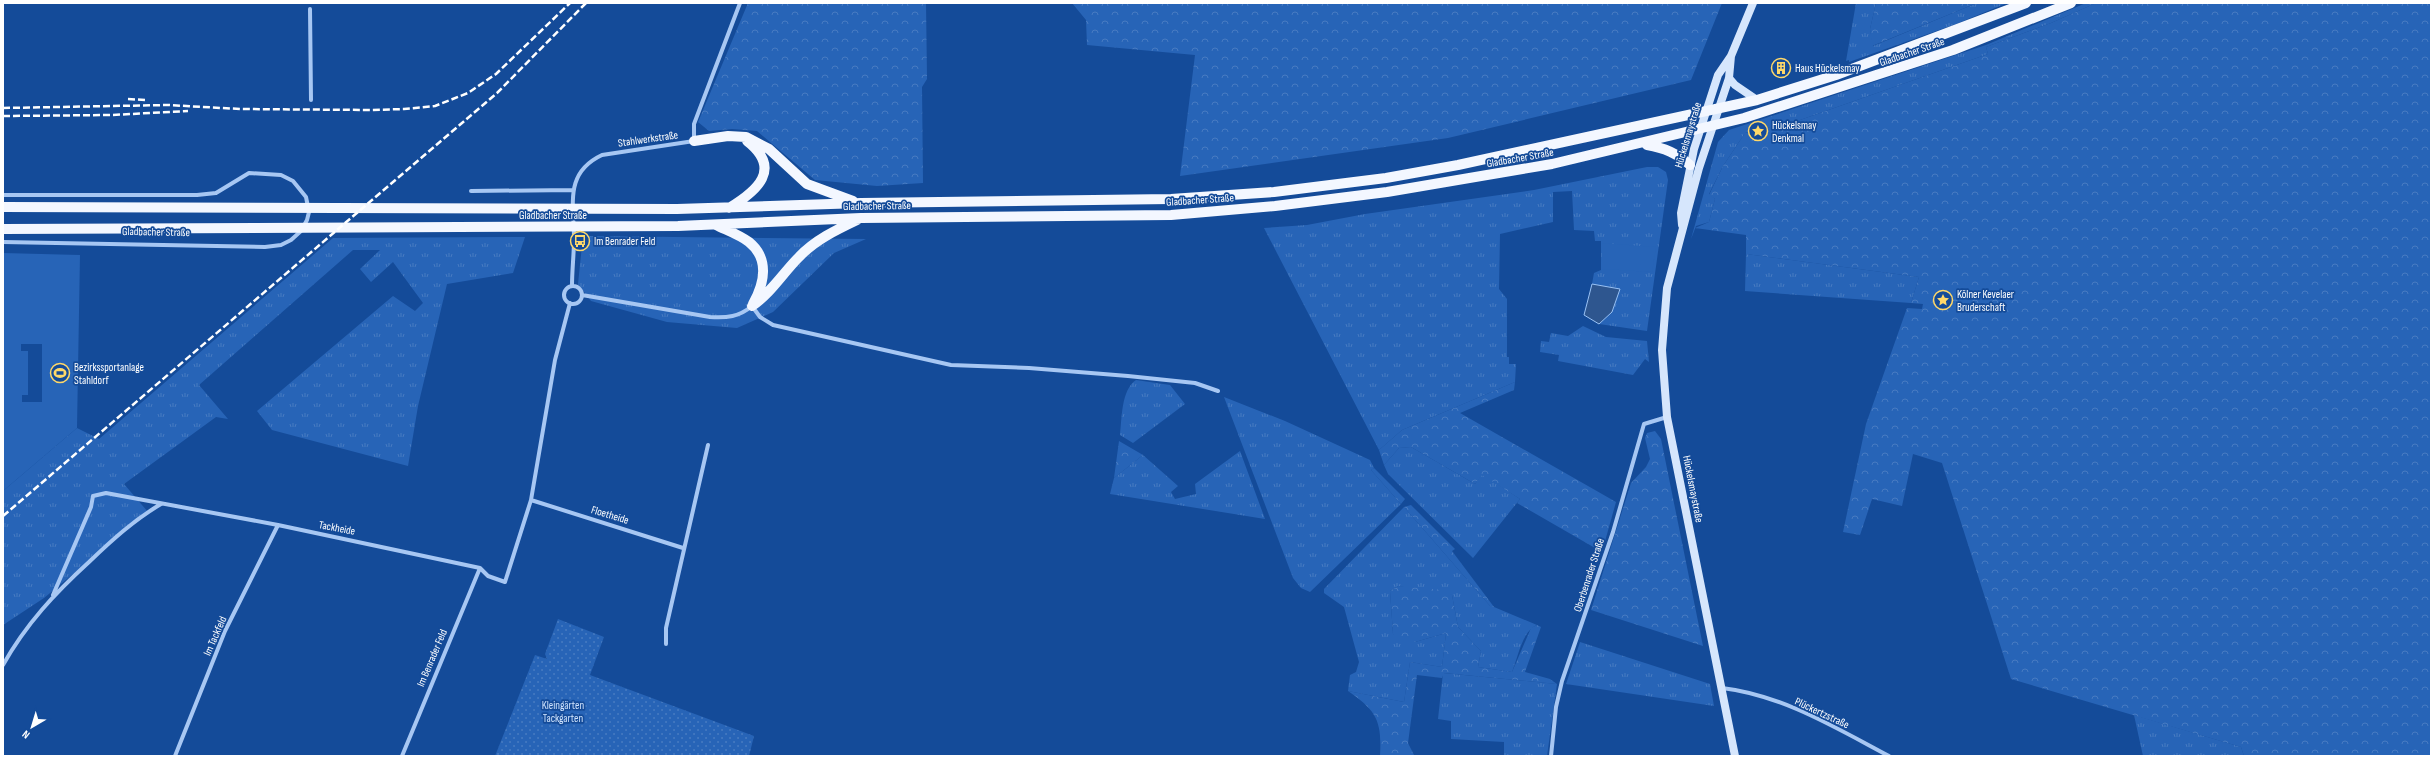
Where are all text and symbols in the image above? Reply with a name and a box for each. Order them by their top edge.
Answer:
street label: Gladbacher Straße [1878,35,1946,69]
building icon: Haus Hückelsmay [1770,57,1792,79]
place label: Haus Hückelsmay [1795,62,1860,75]
street label: Hückelsmaystraße [1672,101,1704,169]
place label: Hückelsmay Denkmal [1772,119,1817,145]
place icon: Hückelsmay Denkmal [1747,120,1769,142]
street label: Stahlwerkstraße [617,128,679,150]
street label: Gladbacher Straße [1485,146,1555,170]
street label: Gladbacher Straße [1166,191,1234,209]
street label: Gladbacher Straße [843,199,911,213]
street label: Gladbacher Straße [519,209,587,222]
street label: Gladbacher Straße [122,225,190,239]
bus stop icon: Im Benrader Feld [569,230,591,252]
place label: Im Benrader Feld [594,235,656,248]
place label: Kölner Kevelaer Bruderschaft [1957,288,2014,314]
place icon: Kölner Kevelaer Bruderschaft [1932,289,1954,311]
place label: Bezirkssportanlage Stahldorf [74,361,144,387]
sports icon: Bezirkssportanlage Stahldorf [49,362,71,384]
street label: Hückelsmaystraße [1680,454,1706,524]
street label: Floetheide [590,503,630,527]
street label: Tackheide [318,518,356,538]
street label: Oberbenrader Straße [1571,537,1607,613]
street label: Im Tackfeld [201,614,230,658]
street label: Im Benrader Feld [414,627,450,689]
street label: Plückertzstraße [1793,695,1851,731]
park label: Kleingärten Tackgarten [542,699,584,725]
north arrow [12,707,52,747]
text: N [20,727,32,741]

